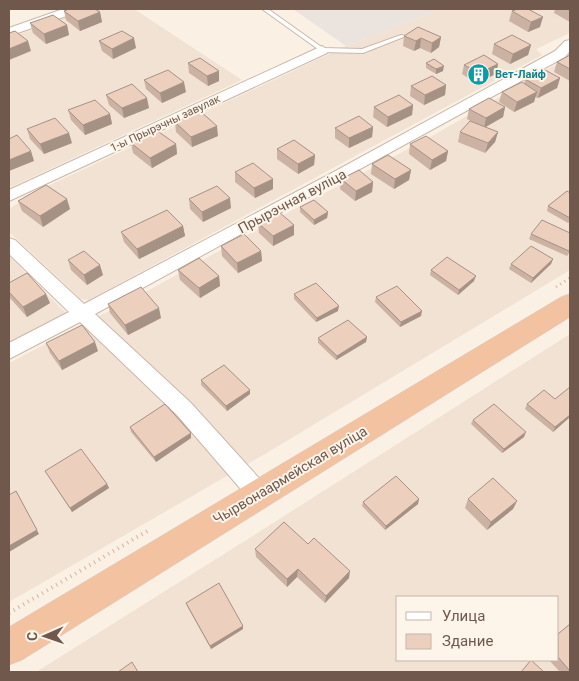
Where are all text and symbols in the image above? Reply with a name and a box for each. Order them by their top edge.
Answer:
building icon: Вет-Лайф [467,62,491,86]
place label: Вет-Лайф [495,68,546,81]
street label: 1-ы Прырэчны завулак [108,92,222,155]
street label: Прырэчная вуліца [235,166,349,236]
street label: Чырвонаармейская вуліца [210,423,370,527]
legend [396,596,559,661]
text: Улица [442,607,485,625]
north arrow [20,611,70,661]
text: С [24,632,40,641]
text: Здание [442,632,493,650]

